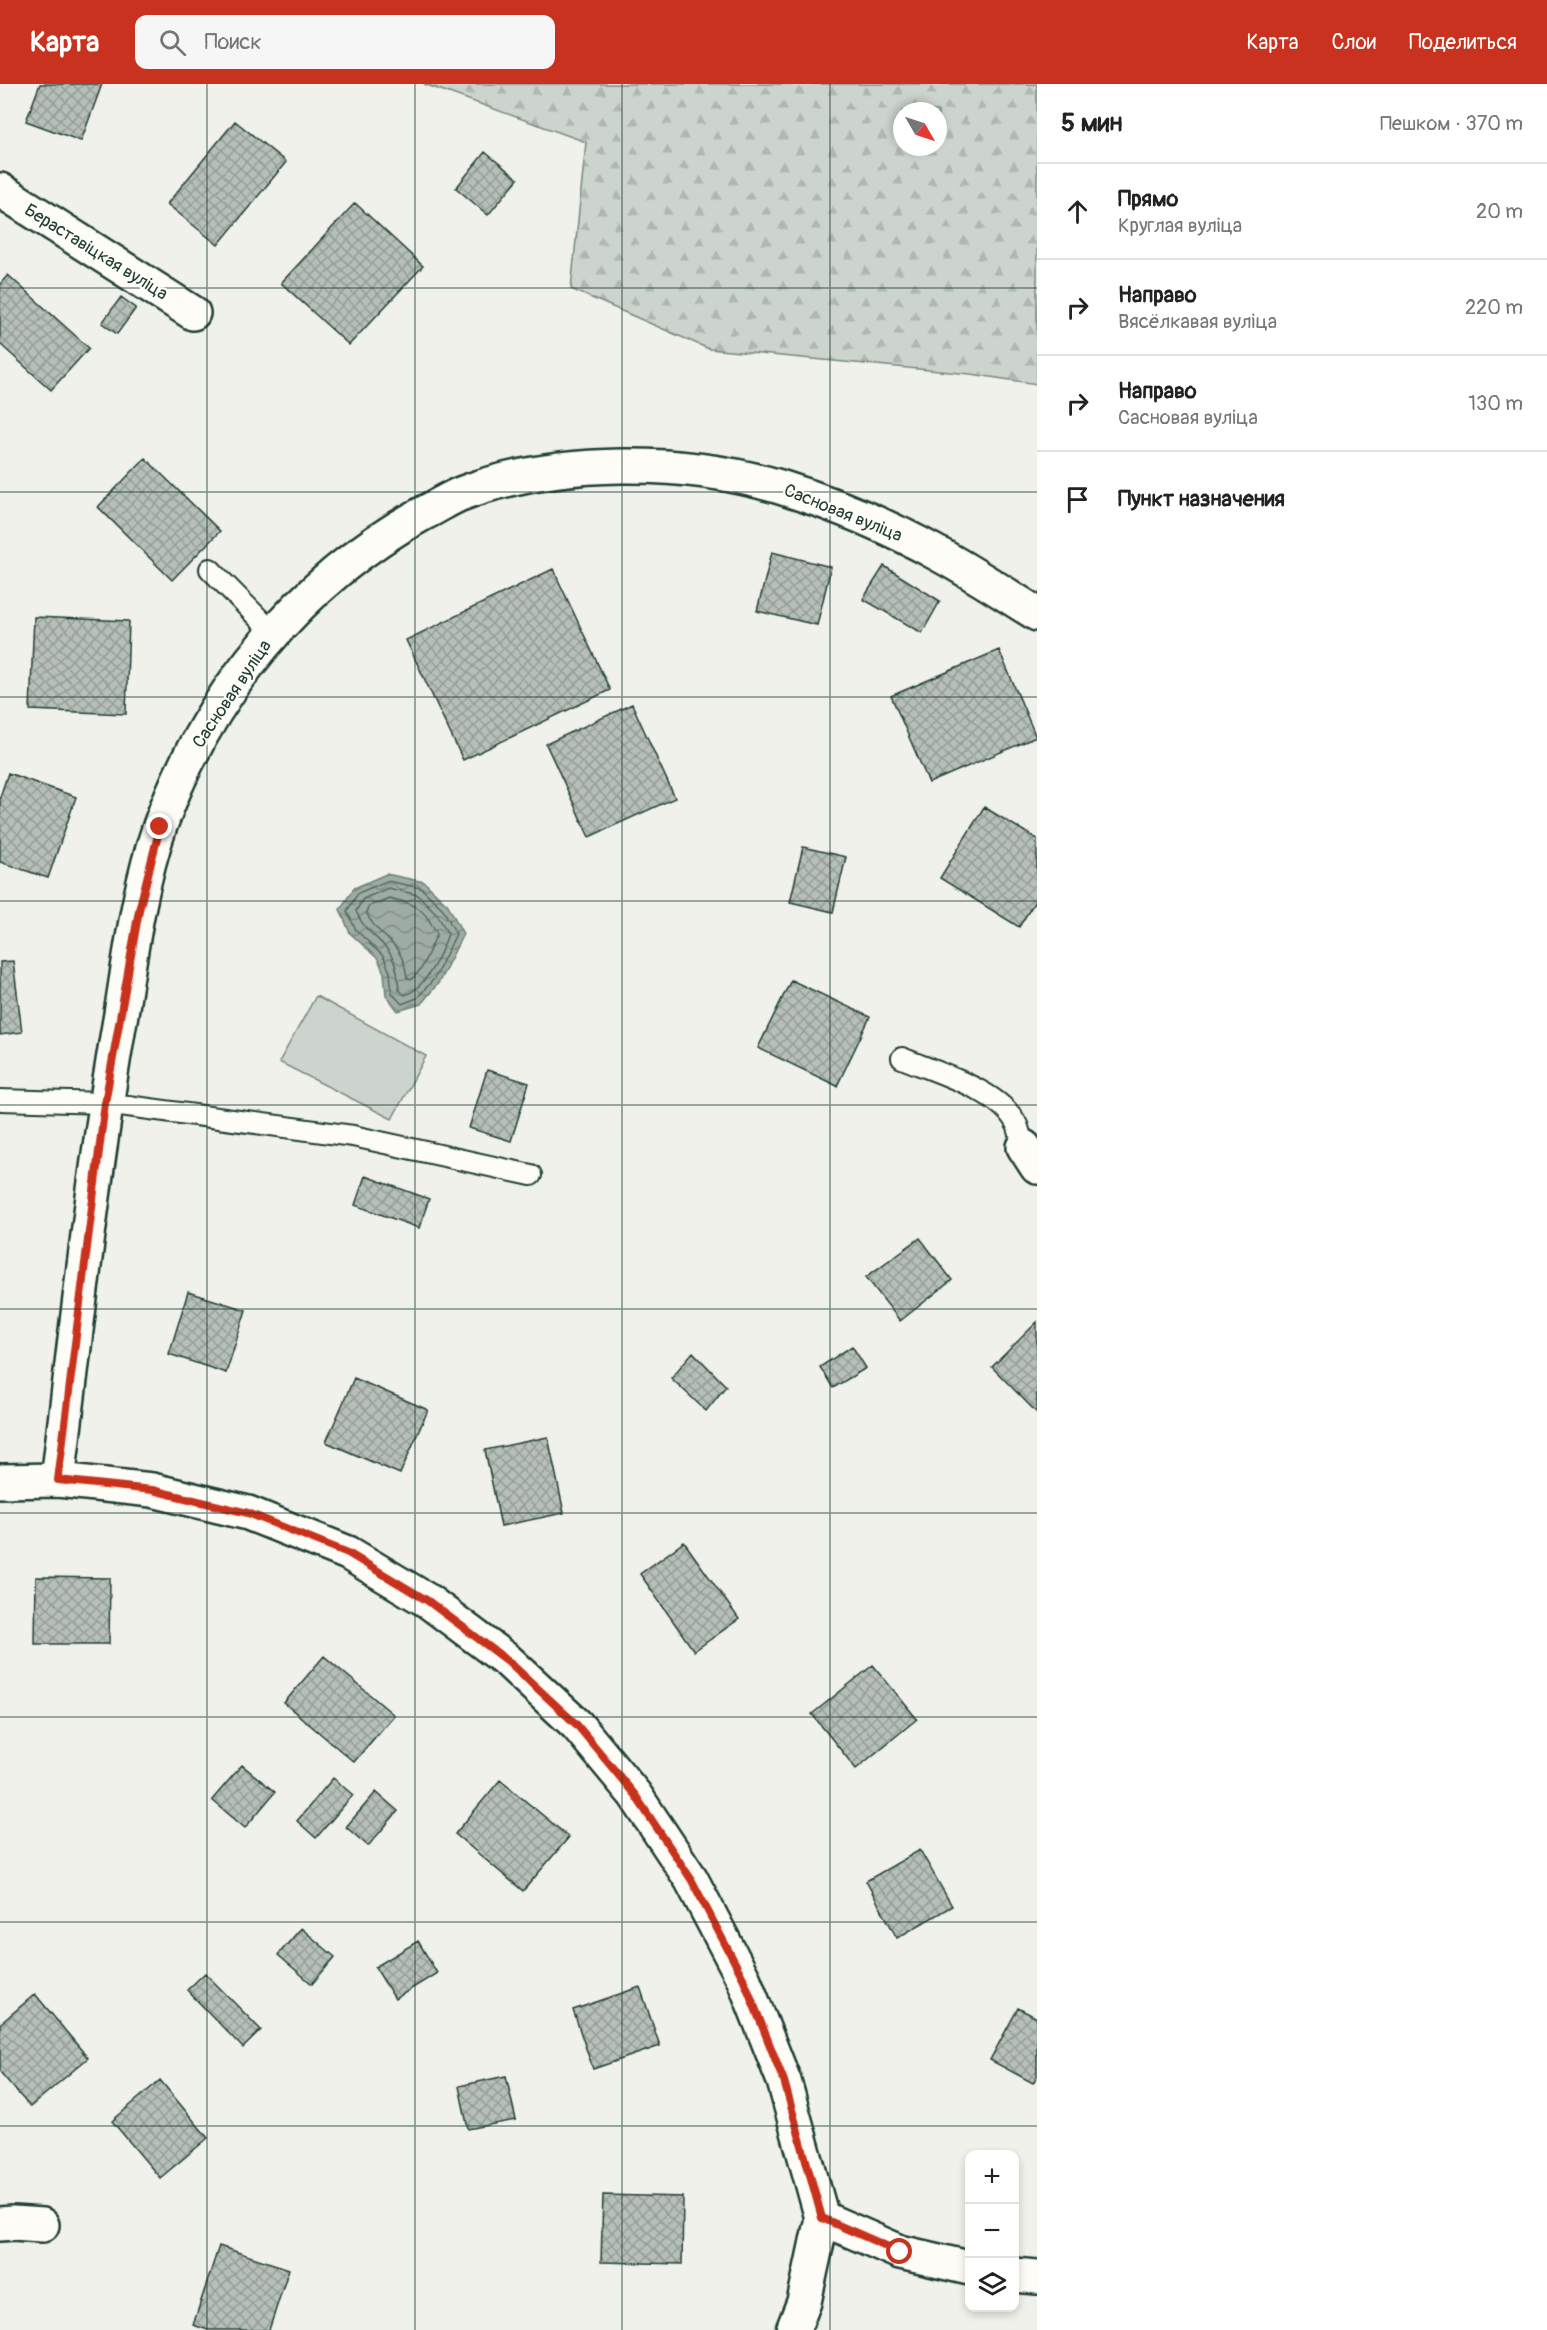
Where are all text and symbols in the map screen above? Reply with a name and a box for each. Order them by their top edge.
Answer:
search box [135,15,555,69]
text: Карта [30,25,99,60]
icon: search [156,26,189,59]
text: Поиск [204,28,262,56]
text: Карта [1246,29,1298,56]
text: Слои [1331,29,1376,56]
text: Поделиться [1409,29,1517,56]
north arrow [893,102,947,156]
text: 5 мин [1061,107,1122,139]
text: Пешком · 370 m [1380,111,1523,136]
text: Прямо [1118,185,1178,213]
icon: ahead [1061,195,1094,228]
street label: Бераставіцкая вуліца [20,199,172,305]
text: 20 m [1476,199,1523,224]
text: Круглая вуліца [1118,213,1242,238]
text: Направо [1118,281,1197,309]
icon: right [1061,291,1094,324]
text: 220 m [1465,295,1523,320]
text: Вясёлкавая вуліца [1118,309,1277,334]
text: Направо [1118,377,1197,405]
icon: right [1061,387,1094,420]
text: 130 m [1468,391,1523,416]
text: Сасновая вуліца [1118,405,1258,430]
street label: Сасновая вуліца [780,479,906,547]
icon: arrive [1061,483,1094,516]
text: Пункт назначения [1118,485,1285,513]
street label: Сасновая вуліца [187,635,277,753]
route end [146,813,172,839]
map controls [965,2150,1019,2312]
button: + [965,2150,1019,2204]
button: − [965,2204,1019,2258]
route start [886,2238,912,2264]
button: layers [965,2258,1019,2312]

